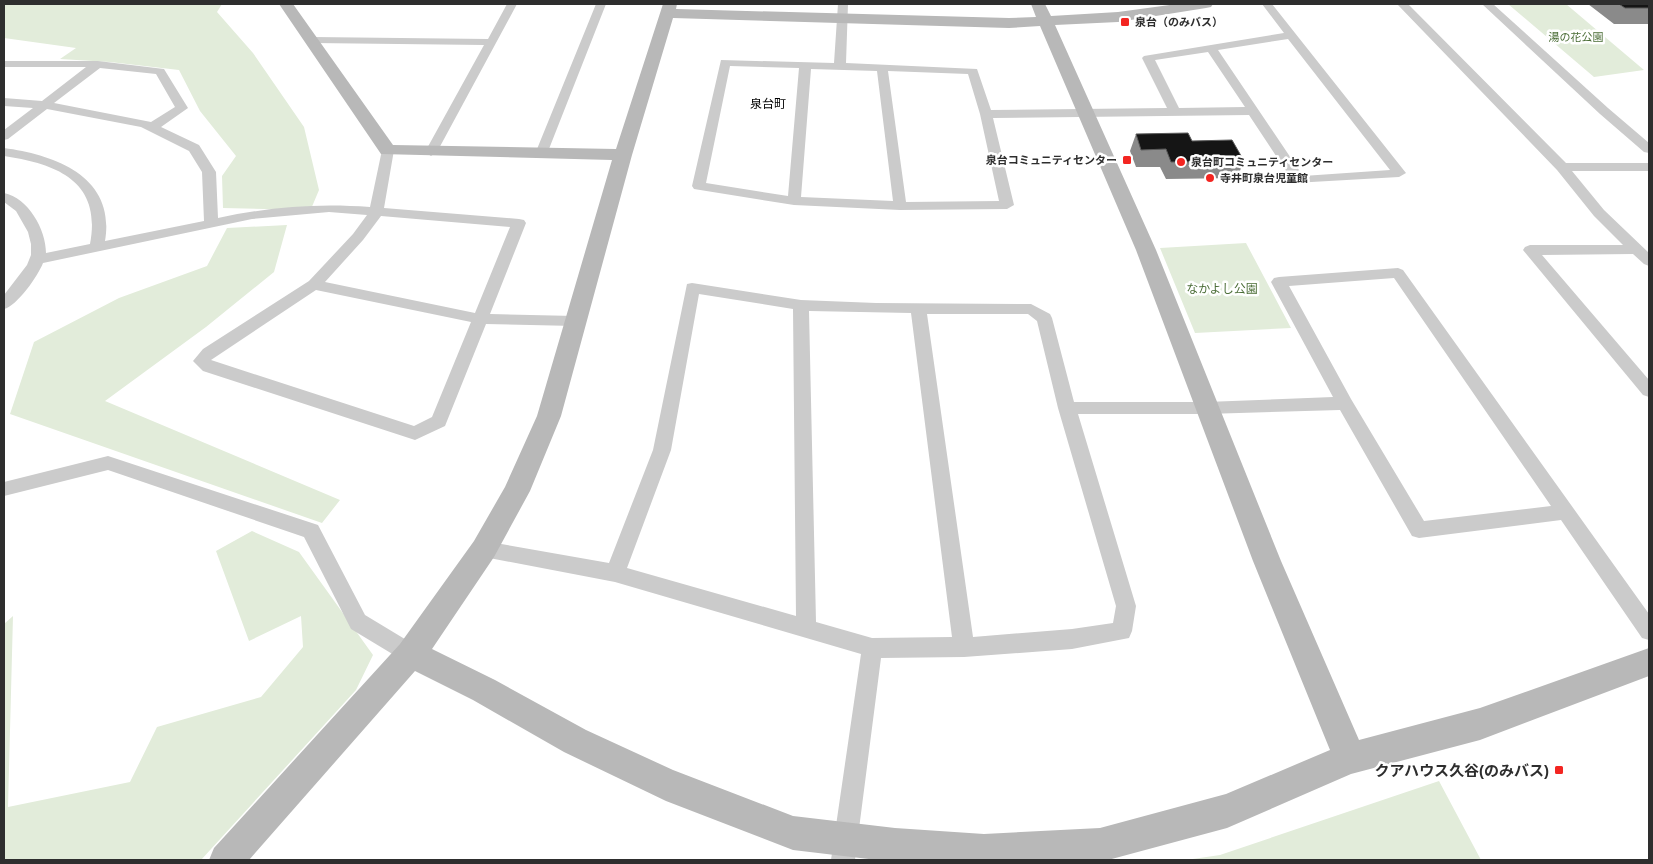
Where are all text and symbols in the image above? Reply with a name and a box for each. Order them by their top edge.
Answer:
marker: 泉台（のみバス） [1119,16,1131,28]
place label: 泉台（のみバス） [1135,16,1223,28]
park label: 湯の花公園 [1549,31,1604,43]
district label: 泉台町 [750,97,786,111]
place label: 泉台コミュニティセンター [986,154,1117,166]
marker: 泉台コミュニティセンター [1121,154,1133,166]
marker: 泉台町コミュニティセンター [1175,156,1187,168]
place label: 泉台町コミュニティセンター [1191,156,1333,168]
marker: 寺井町泉台児童館 [1204,172,1216,184]
place label: 寺井町泉台児童館 [1220,172,1308,184]
park label: なかよし公園 [1186,282,1258,296]
place label: クアハウス久谷(のみバス) [1375,762,1549,779]
marker: クアハウス久谷(のみバス) [1553,764,1565,776]

